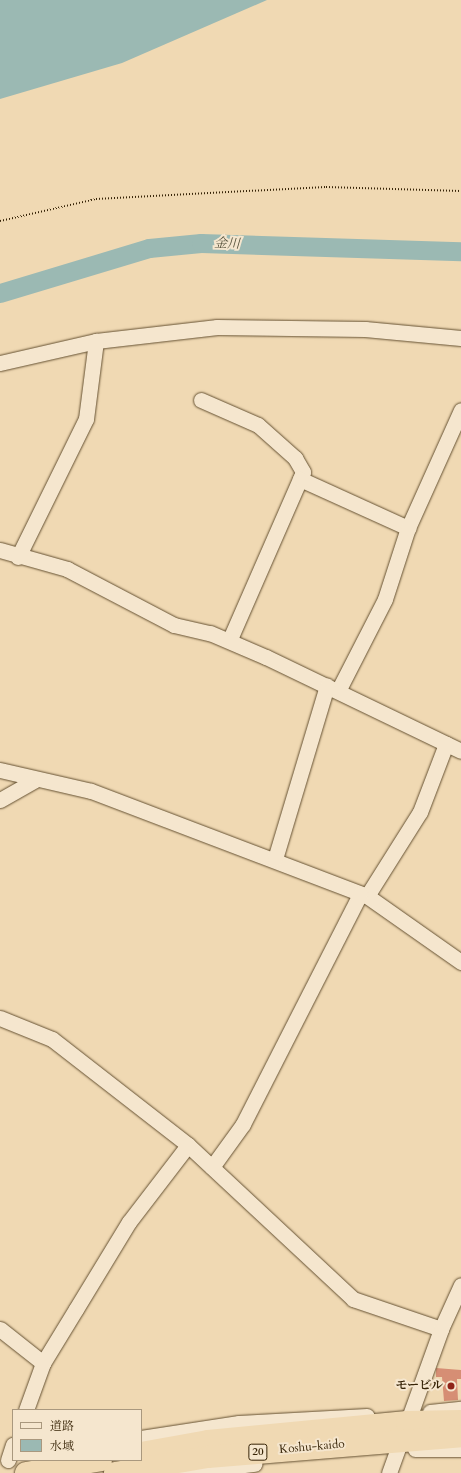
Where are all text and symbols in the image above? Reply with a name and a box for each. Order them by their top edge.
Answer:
water label: 金川 [214,236,240,252]
place label: モービル [395,1379,443,1393]
marker: モービル [446,1381,456,1391]
legend [12,1409,142,1461]
text: 道路 [50,1418,74,1434]
street label: Koshu-kaido [279,1437,345,1457]
text: 水域 [50,1438,74,1454]
road number: 20 [248,1443,268,1461]

